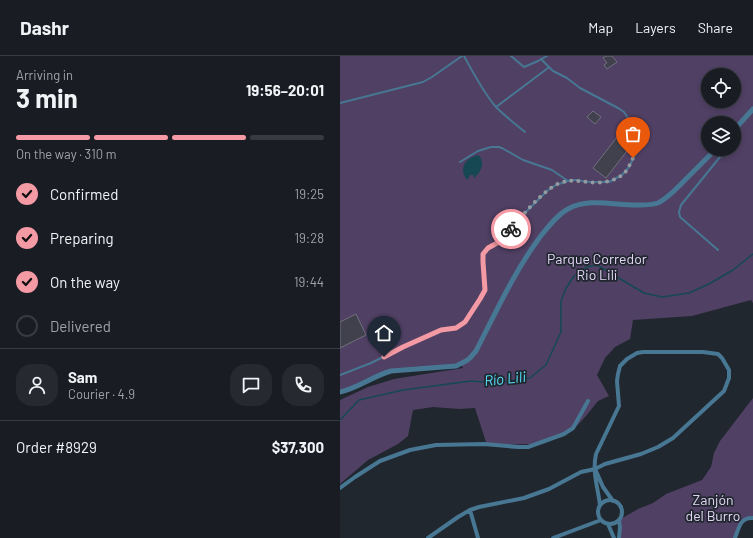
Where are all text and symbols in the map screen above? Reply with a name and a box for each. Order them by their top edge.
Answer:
text: Dashr [20,16,69,39]
text: Map [588,19,613,36]
text: Layers [635,19,676,36]
text: Share [698,19,733,36]
text: Arriving in [16,67,73,83]
map controls [701,68,741,156]
button: locate [701,68,741,108]
text: 19:56–20:01 [246,81,324,99]
text: 3 min [16,82,78,113]
button: layers [701,116,741,156]
pin [616,117,650,158]
icon: bag [622,123,644,145]
text: On the way · 310 m [16,146,116,162]
icon: check [16,183,38,205]
text: Confirmed [50,185,118,203]
text: 19:25 [295,186,324,202]
courier [491,209,531,249]
icon: bike [500,218,522,240]
icon: check [16,227,38,249]
text: Preparing [50,229,114,247]
text: 19:28 [295,230,324,246]
park label: Parque Corredor Rio Lili [547,250,647,283]
icon: check [16,271,38,293]
text: On the way [50,273,120,291]
text: 19:44 [294,274,324,290]
pin [367,316,401,357]
text: Delivered [50,317,111,335]
icon: home [373,322,395,344]
button: person [16,364,58,406]
button: chat [230,364,272,406]
button: phone [282,364,324,406]
water label: Río Lili [483,367,527,389]
text: Sam [68,368,97,386]
text: Courier · 4.9 [68,386,135,402]
text: Order #8929 [16,438,97,456]
text: $37,300 [272,438,324,456]
park label: Zanjón del Burro [686,491,740,524]

